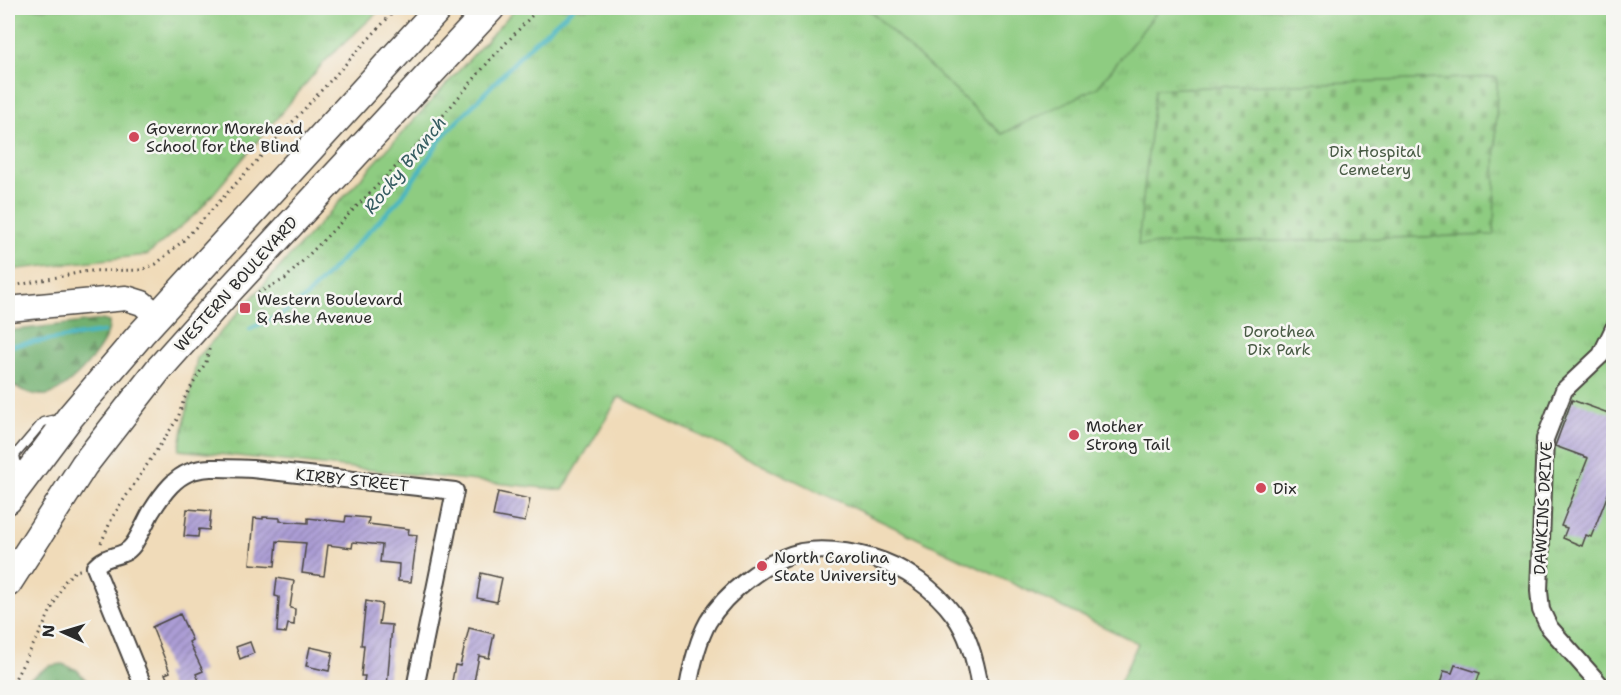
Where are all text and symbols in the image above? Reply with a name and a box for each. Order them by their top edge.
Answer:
water label: Rocky Branch [358,111,452,219]
place label: Governor Morehead School for the Blind [146,118,303,157]
marker: Governor Morehead School for the Blind [127,130,141,144]
park label: Dix Hospital Cemetery [1329,141,1421,180]
street label: WESTERN BOULEVARD [170,212,302,356]
place label: Western Boulevard & Ashe Avenue [257,289,403,328]
marker: Western Boulevard & Ashe Avenue [238,301,252,315]
park label: Dorothea Dix Park [1243,321,1315,360]
place label: Mother Strong Tail [1086,416,1170,455]
marker: Mother Strong Tail [1067,428,1081,442]
street label: DAWKINS DRIVE [1529,441,1557,575]
street label: KIRBY STREET [294,464,410,496]
place label: Dix [1273,478,1296,499]
marker: Dix [1254,481,1268,495]
place label: North Carolina State University [774,547,897,586]
marker: North Carolina State University [755,559,769,573]
north arrow [33,602,93,662]
text: N [38,624,59,638]

